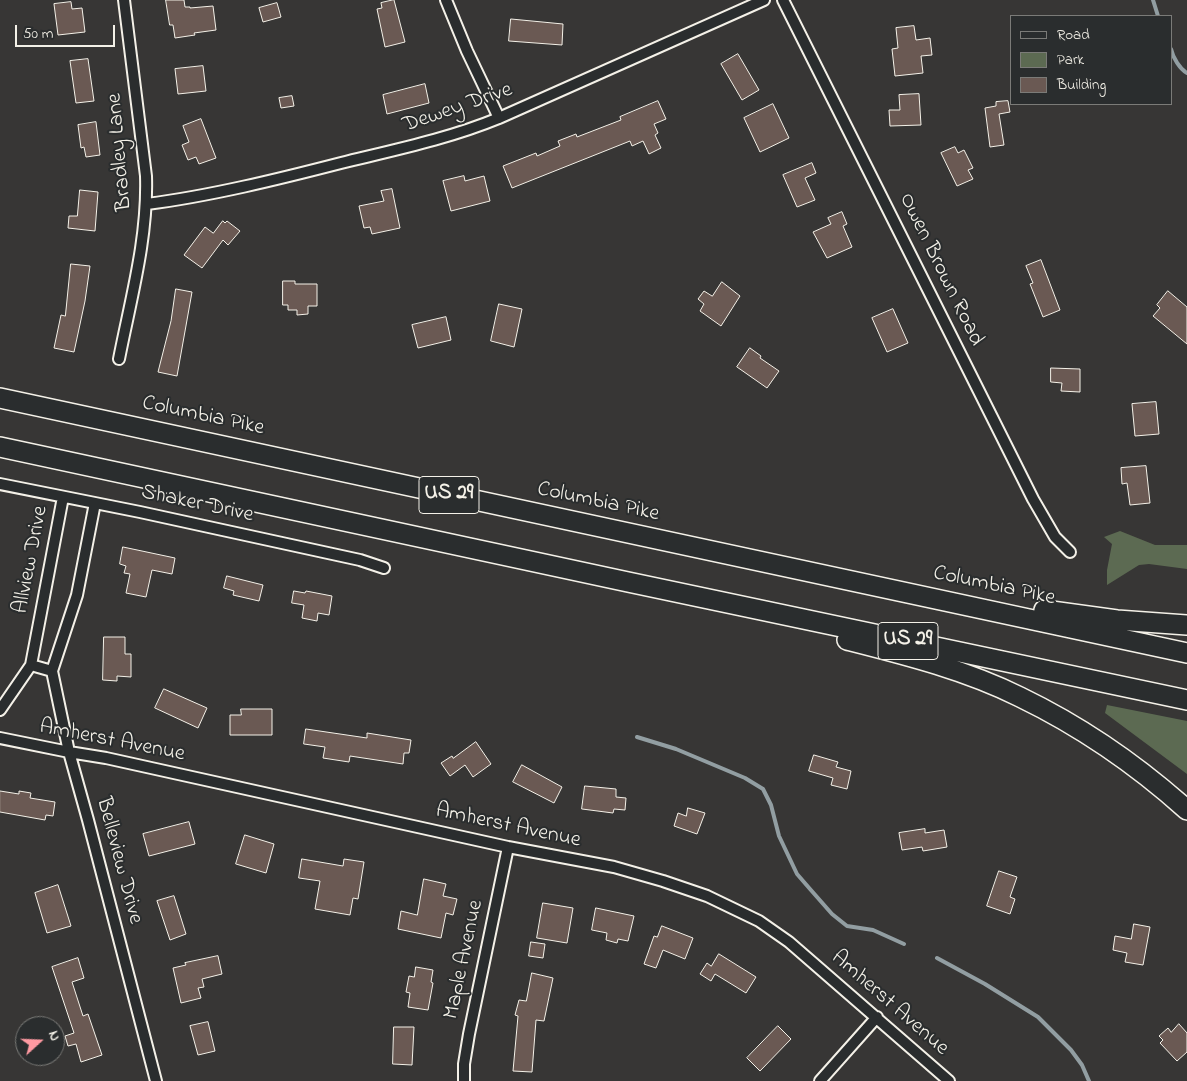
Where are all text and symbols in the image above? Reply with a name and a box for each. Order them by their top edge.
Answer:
scale bar [18,15,118,47]
legend [1010,15,1172,105]
text: 50 m [23,23,53,45]
text: Road [1057,24,1090,46]
text: Park [1057,49,1084,71]
text: Building [1057,74,1106,96]
street label: Dewey Drive [400,78,516,140]
street label: Bradley Lane [103,92,139,212]
street label: Owen Brown Road [892,189,988,351]
street label: Columbia Pike [140,391,266,443]
road number: US 29 [419,476,479,514]
street label: Columbia Pike [535,477,661,529]
street label: Shaker Drive [138,480,256,530]
street label: Allview Drive [9,504,55,616]
street label: Columbia Pike [931,561,1057,613]
road number: US 29 [878,622,938,659]
street label: Amherst Avenue [37,715,187,769]
street label: Belleview Drive [88,795,148,927]
street label: Amherst Avenue [433,799,583,855]
street label: Maple Avenue [439,898,491,1022]
street label: Amherst Avenue [825,946,953,1062]
north arrow [15,1016,65,1066]
text: N [42,1028,65,1044]

